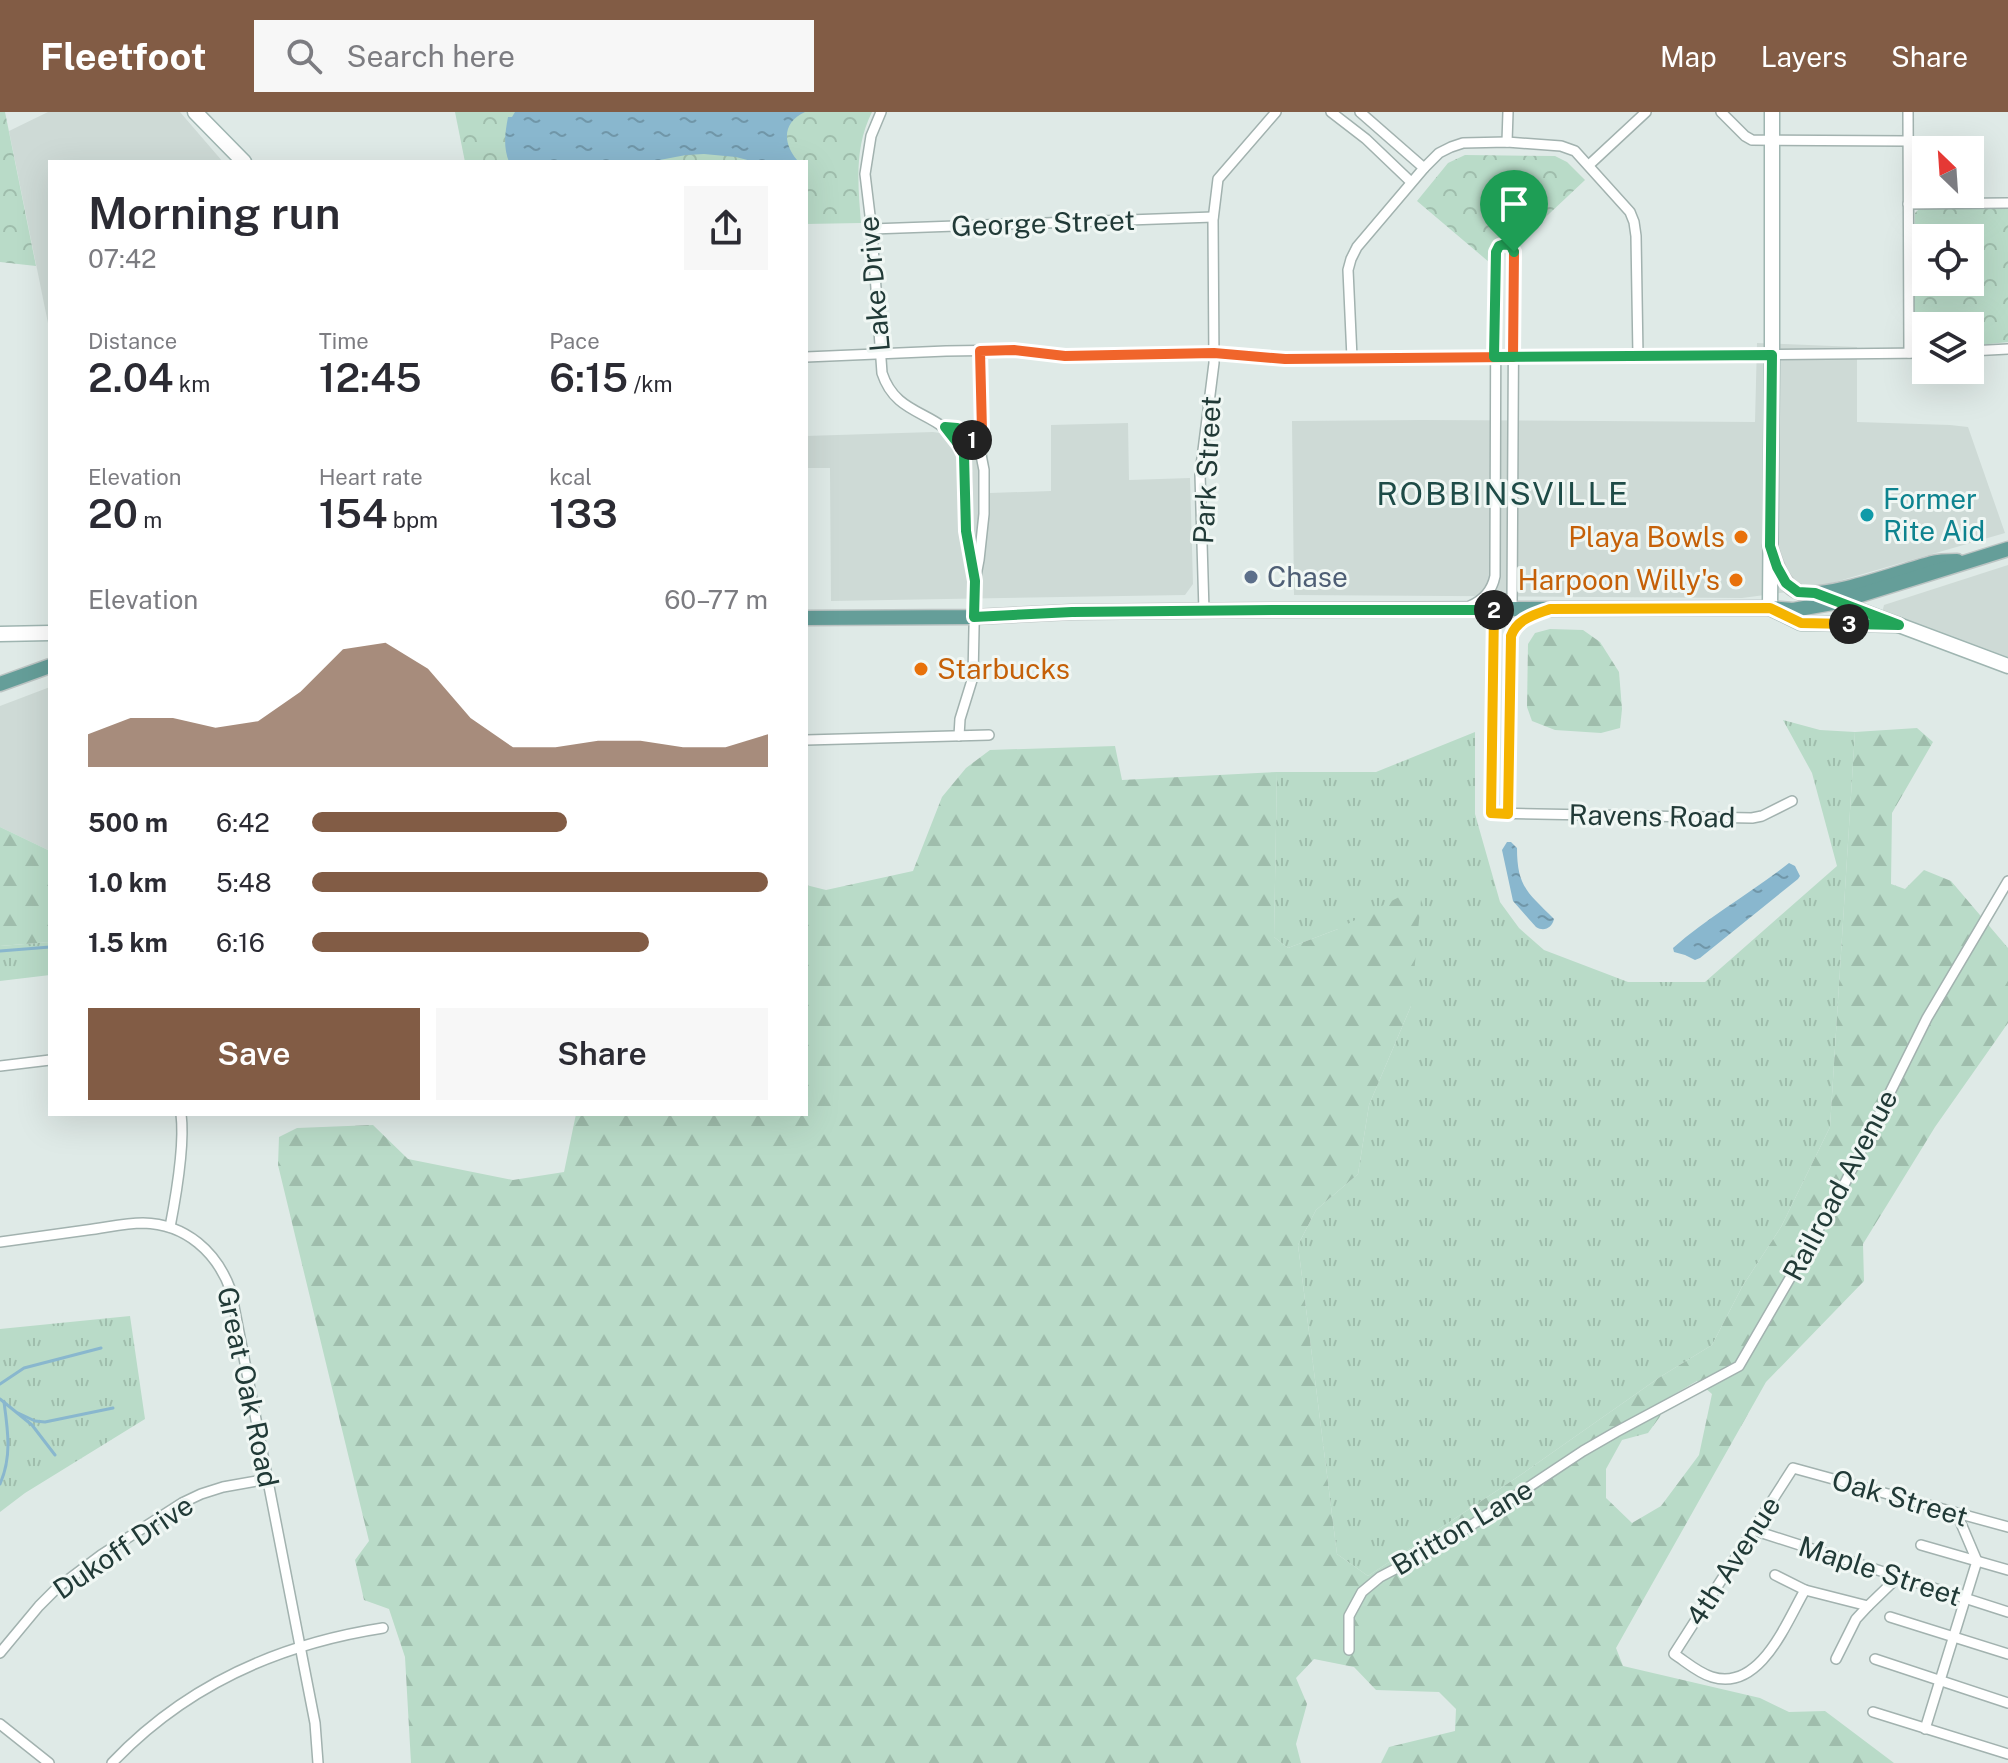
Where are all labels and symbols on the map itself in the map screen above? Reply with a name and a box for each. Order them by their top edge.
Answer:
north arrow [1912,136,1984,208]
pin [1480,170,1548,252]
street label: George Street [950,203,1135,242]
street label: Lake Drive [851,215,896,353]
street label: Park Street [1186,395,1227,545]
pin: 1 [952,420,992,460]
district label: ROBBINSVILLE [1376,475,1630,512]
place label: Former Rite Aid [1883,482,1985,547]
marker: Former Rite Aid [1858,506,1876,524]
place label: Playa Bowls [1568,520,1725,553]
marker: Playa Bowls [1732,528,1750,546]
place label: Chase [1267,560,1348,593]
place label: Harpoon Willy's [1517,563,1720,596]
marker: Chase [1242,568,1260,586]
marker: Harpoon Willy's [1727,571,1745,589]
pin: 2 [1474,590,1514,630]
pin: 3 [1829,604,1869,644]
place label: Starbucks [937,652,1070,685]
marker: Starbucks [912,660,930,678]
street label: Ravens Road [1568,798,1736,833]
street label: Railroad Avenue [1775,1084,1904,1286]
street label: Great Oak Road [211,1284,286,1490]
street label: Oak Street [1828,1462,1972,1533]
street label: Britton Lane [1385,1472,1538,1582]
street label: Dukoff Drive [47,1488,199,1605]
street label: 4th Avenue [1679,1490,1787,1632]
street label: Maple Street [1795,1529,1966,1612]

